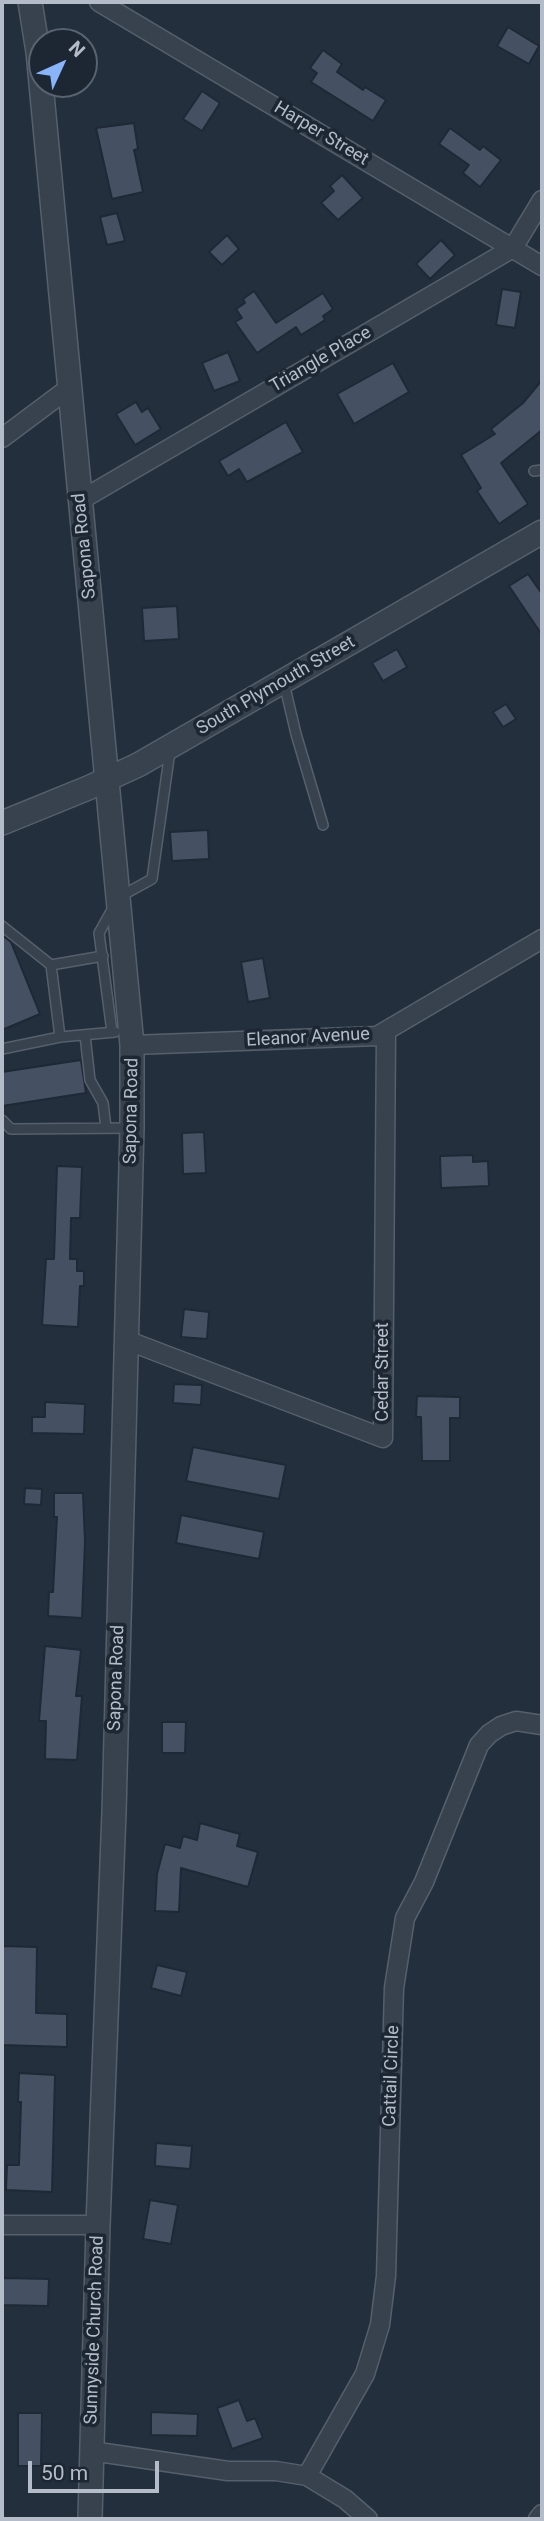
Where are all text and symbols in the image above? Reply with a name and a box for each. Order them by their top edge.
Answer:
north arrow [28,28,98,98]
text: N [64,36,90,62]
street label: Harper Street [270,97,372,171]
street label: Triangle Place [267,322,375,398]
street label: Sapona Road [69,492,101,600]
street label: South Plymouth Street [193,632,359,740]
street label: Eleanor Avenue [246,1024,370,1052]
street label: Sapona Road [120,1058,144,1164]
street label: Cedar Street [372,1322,394,1422]
street label: Sapona Road [104,1624,130,1732]
street label: Cattail Circle [379,2025,405,2127]
street label: Sunnyside Church Road [81,2235,109,2425]
scale bar [32,2448,163,2492]
text: 50 m [41,2461,88,2485]

